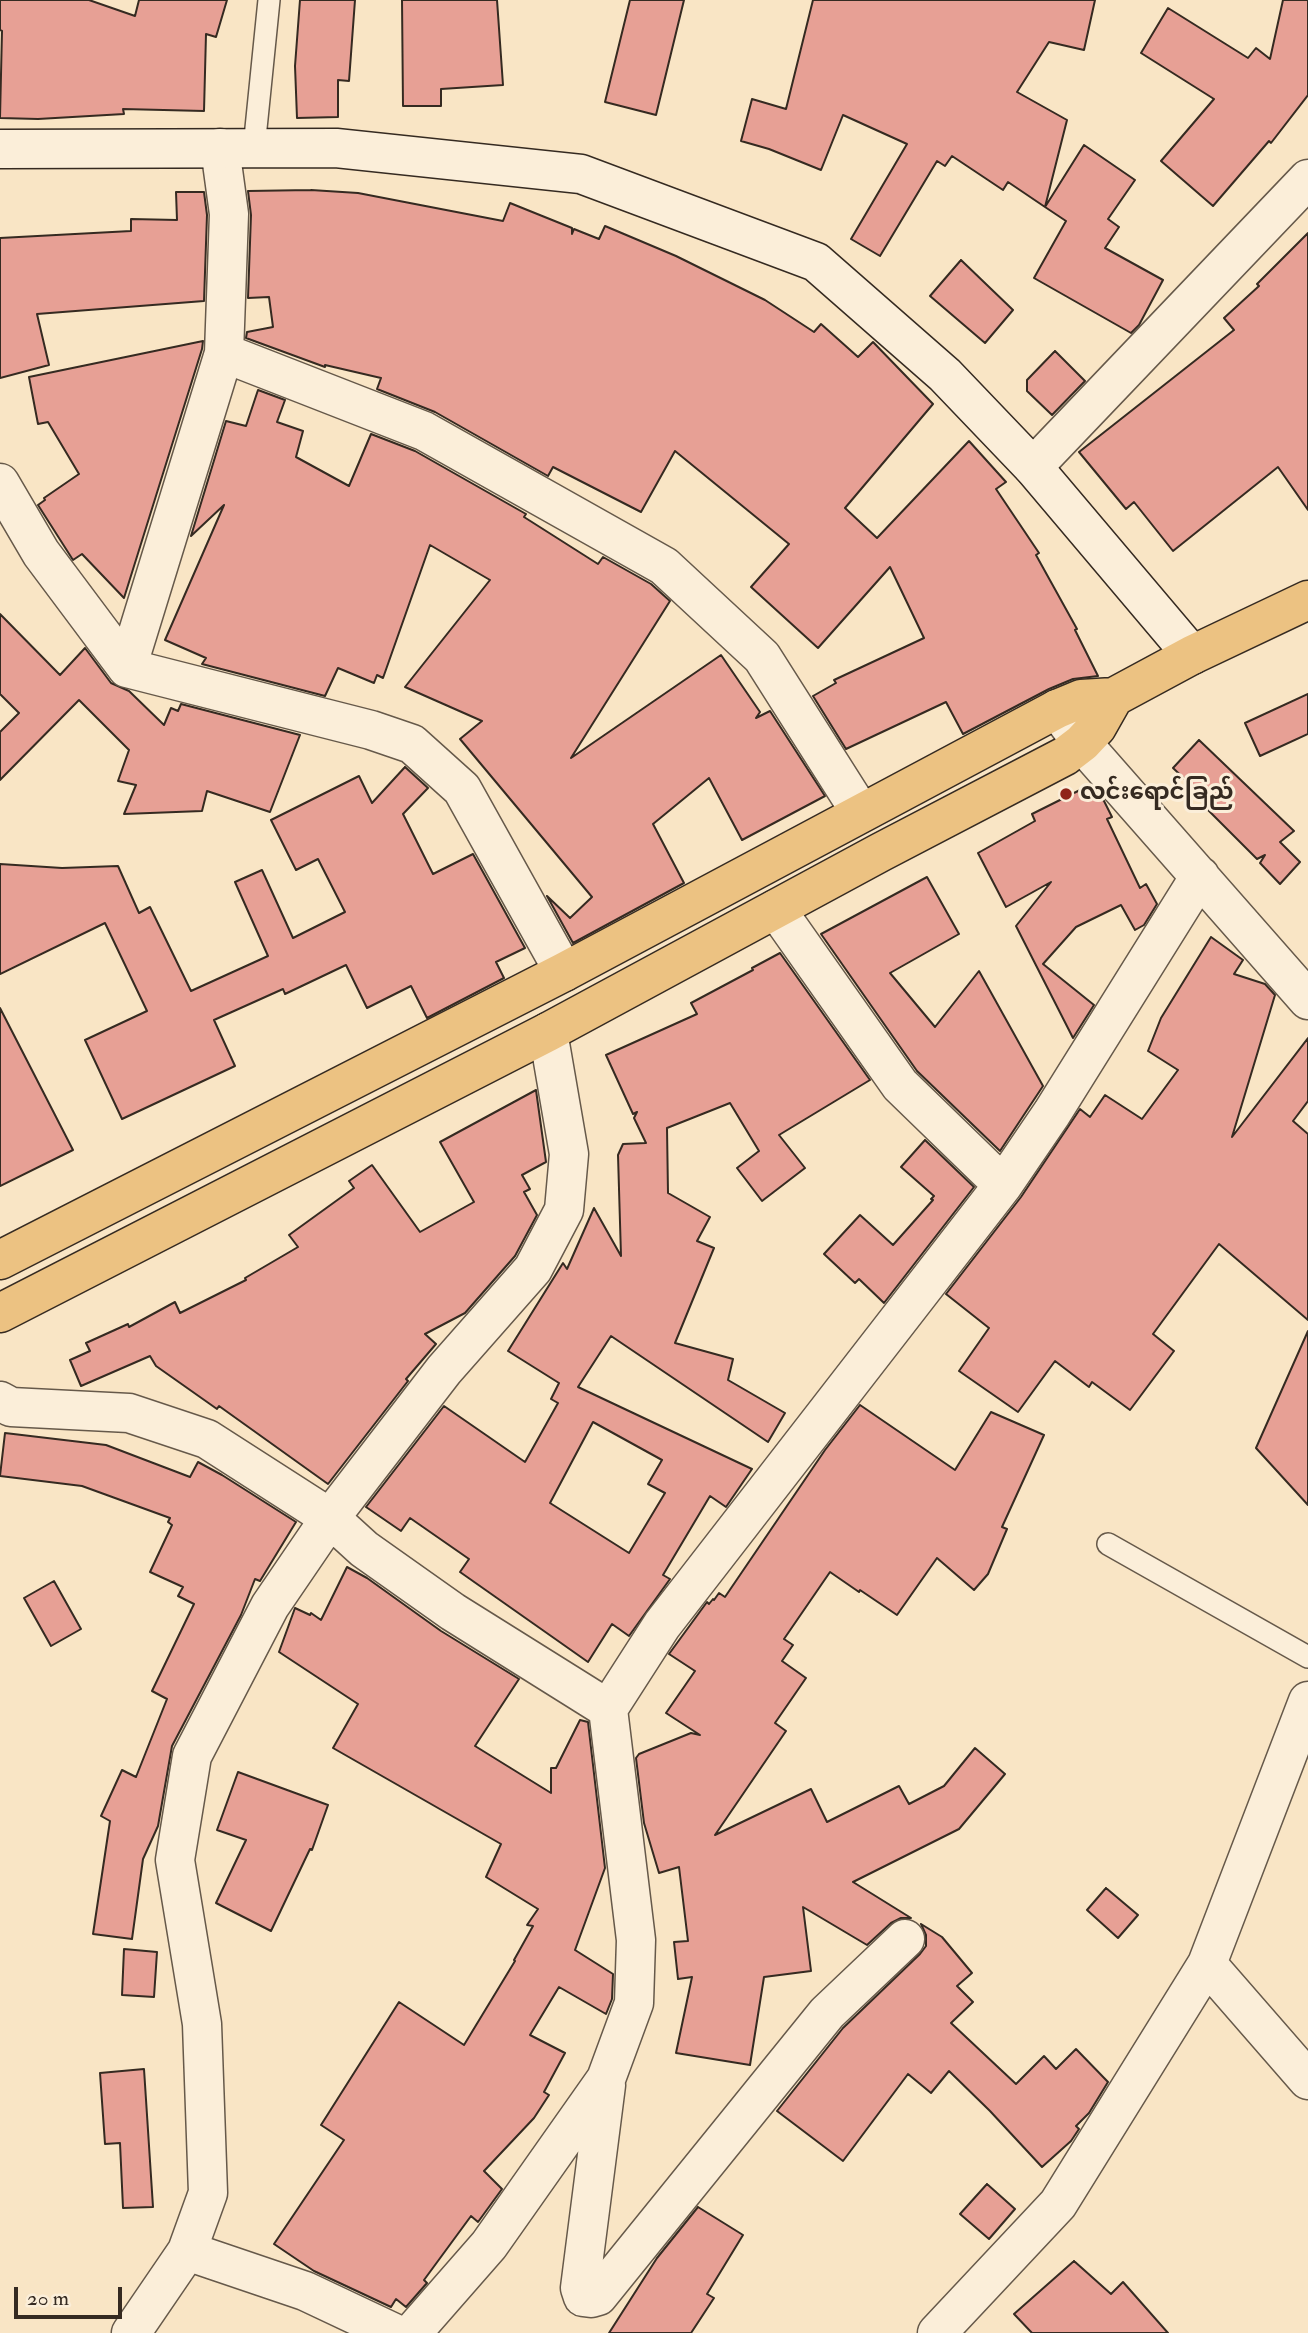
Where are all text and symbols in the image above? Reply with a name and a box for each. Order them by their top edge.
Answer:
place label: လင်းရောင်ခြည် [1080,780,1233,808]
marker: လင်းရောင်ခြည် [1058,786,1074,802]
scale bar [18,2274,126,2318]
text: 20 m [27,2285,69,2312]

